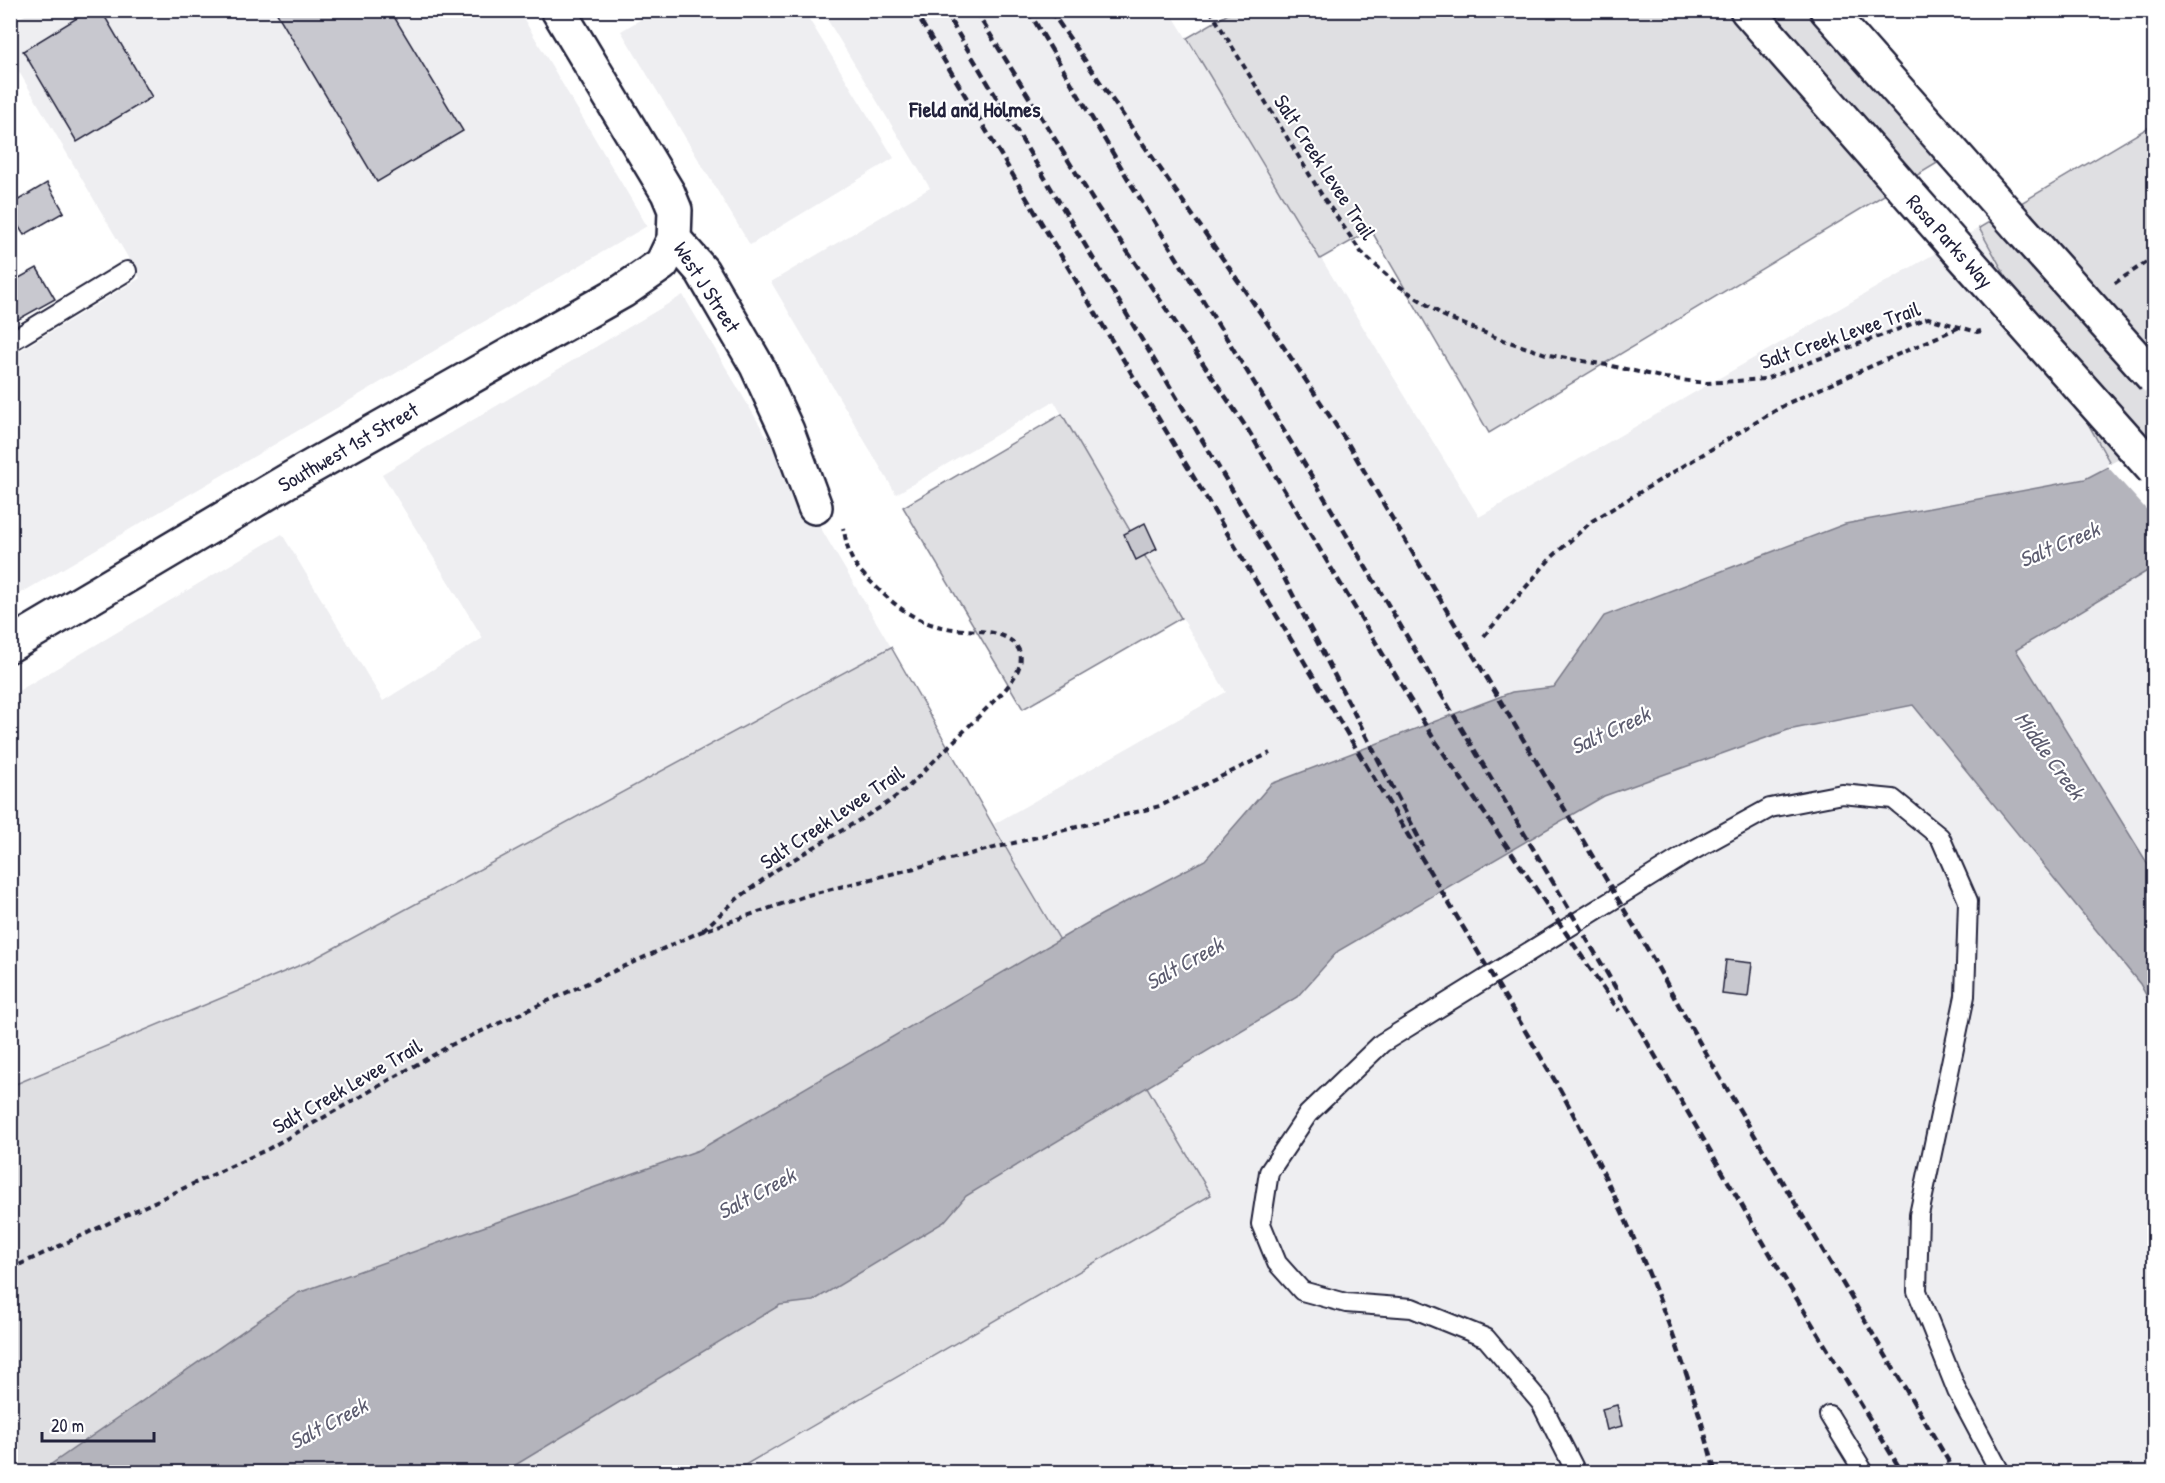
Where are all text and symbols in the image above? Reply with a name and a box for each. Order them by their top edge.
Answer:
street label: Salt Creek Levee Trail [1267,89,1383,246]
district label: Field and Holmes [909,94,1041,124]
street label: Rosa Parks Way [1900,188,2000,294]
street label: West J Street [667,236,748,339]
street label: Salt Creek Levee Trail [1756,294,1924,376]
street label: Southwest 1st Street [273,395,424,499]
water label: Salt Creek [2014,513,2105,574]
water label: Salt Creek [1565,698,1656,761]
water label: Middle Creek [2008,705,2093,807]
street label: Salt Creek Levee Trail [754,758,910,876]
water label: Salt Creek [1140,929,1230,997]
street label: Salt Creek Levee Trail [267,1031,427,1141]
water label: Salt Creek [712,1159,802,1226]
water label: Salt Creek [284,1389,374,1456]
scale bar [42,1405,154,1443]
text: 20 m [51,1413,84,1438]

